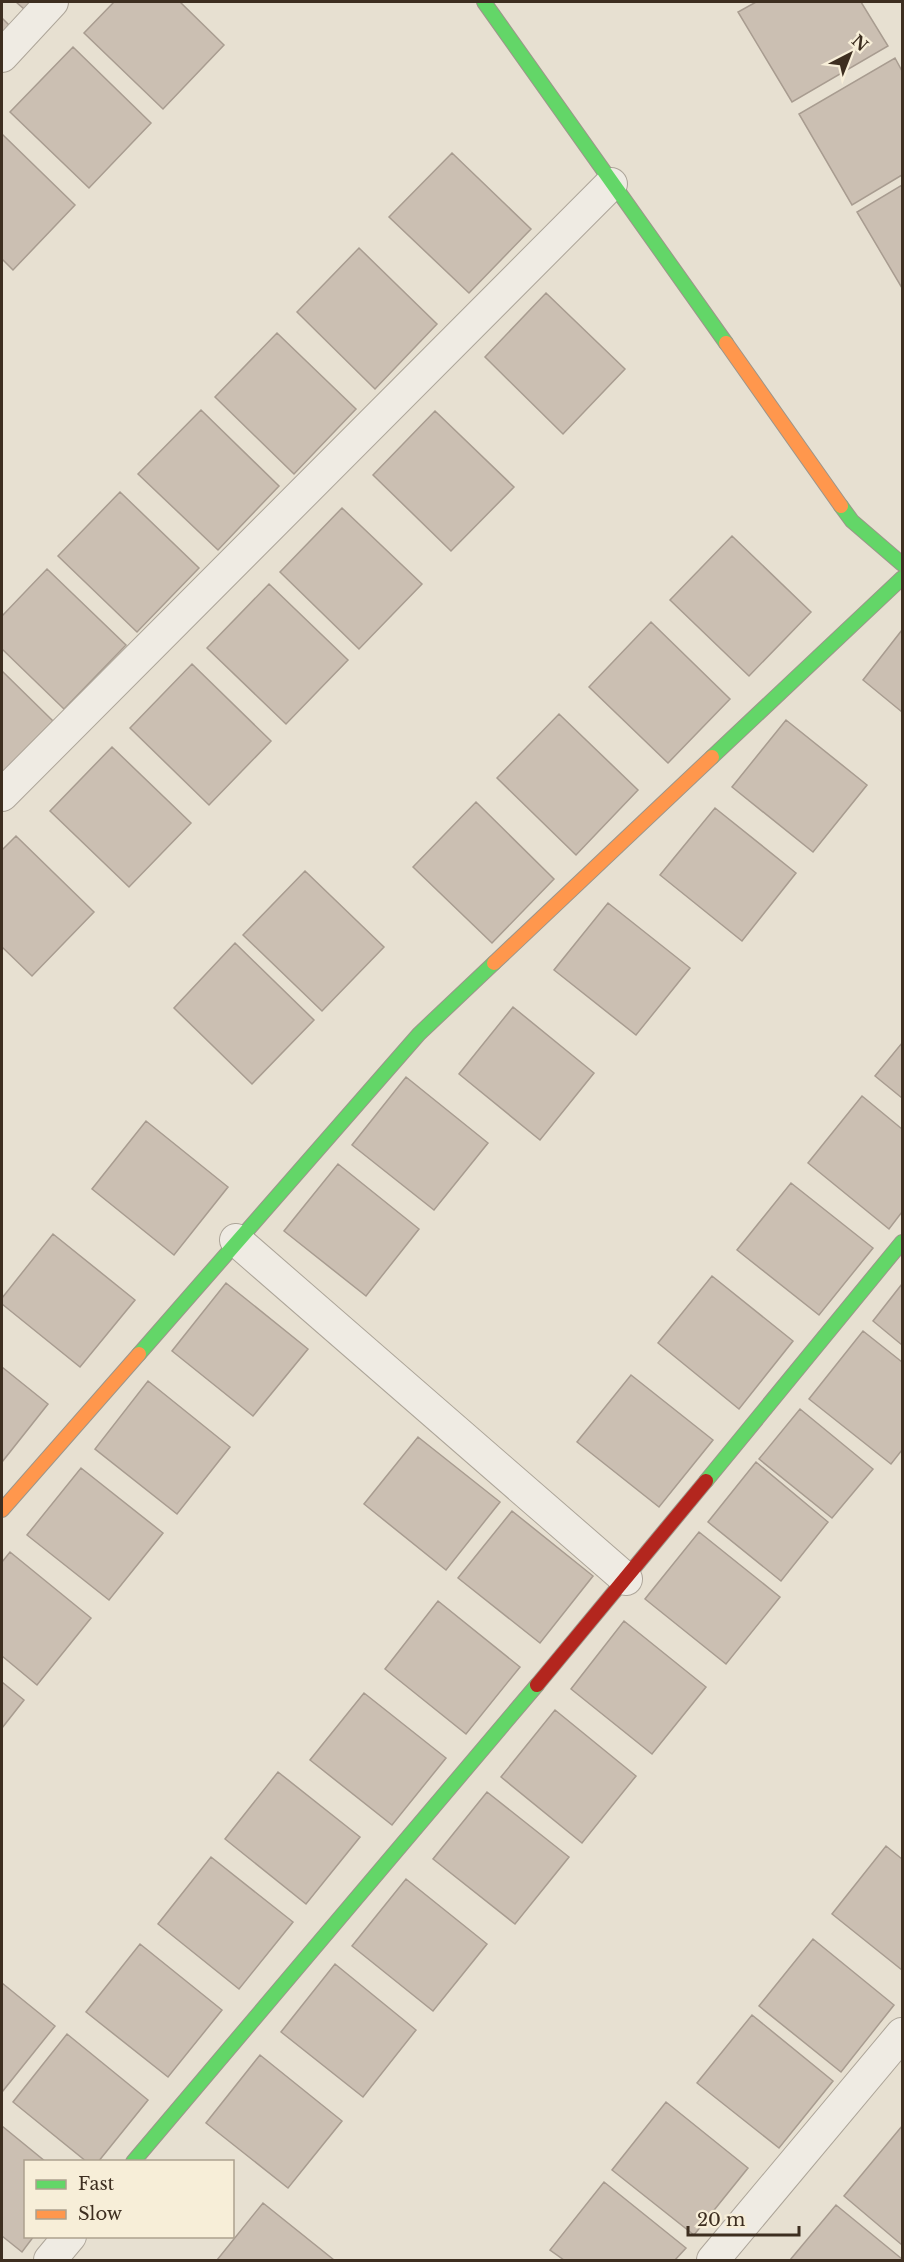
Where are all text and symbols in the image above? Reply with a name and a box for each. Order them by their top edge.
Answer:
north arrow [820,24,880,84]
text: N [848,30,872,55]
legend [24,2160,234,2238]
text: Fast [78,2173,115,2195]
scale bar [688,2199,799,2237]
text: Slow [78,2203,123,2225]
text: 20 m [697,2209,745,2231]

